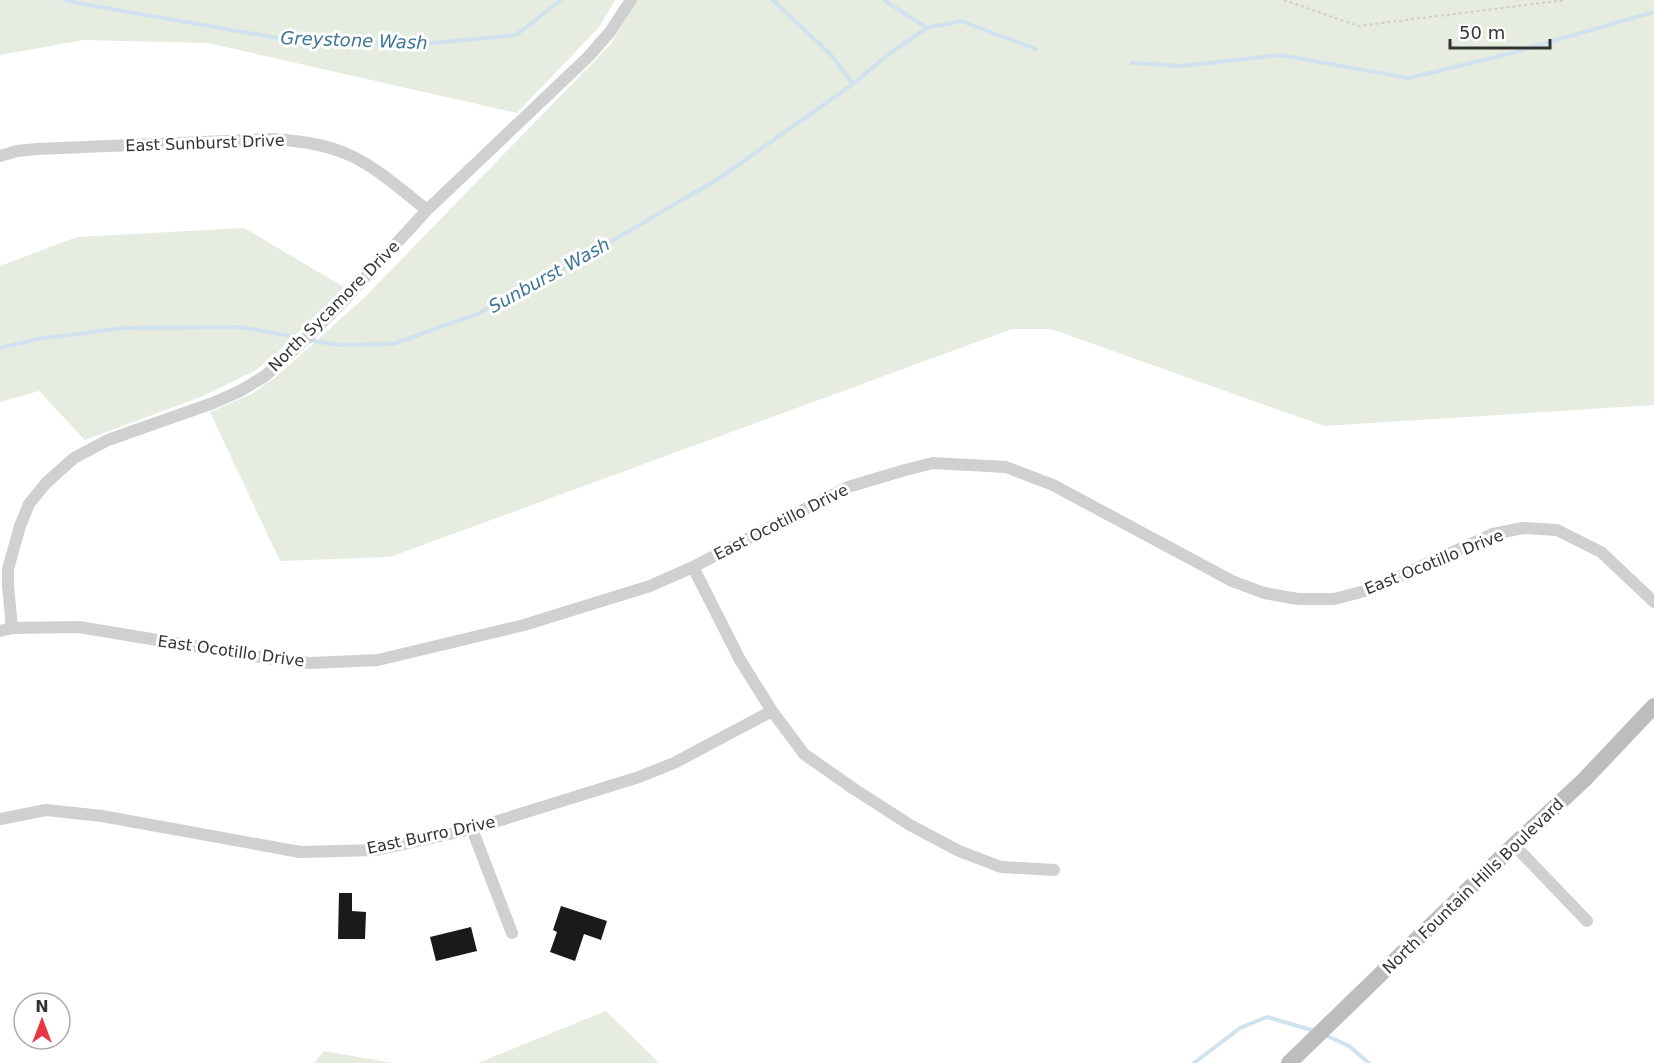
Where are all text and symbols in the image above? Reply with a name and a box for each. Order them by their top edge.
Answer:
scale bar [1450,12,1550,50]
text: 50 m [1459,22,1505,43]
water label: Greystone Wash [280,27,428,53]
street label: East Sunburst Drive [125,131,285,155]
water label: Sunburst Wash [485,233,613,317]
street label: North Sycamore Drive [265,237,403,375]
street label: East Ocotillo Drive [711,480,851,564]
street label: East Ocotillo Drive [1362,525,1506,599]
street label: East Ocotillo Drive [156,631,306,671]
street label: North Fountain Hills Boulevard [1379,794,1567,978]
street label: East Burro Drive [365,812,497,858]
north arrow [12,991,72,1051]
text: N [35,997,49,1016]

